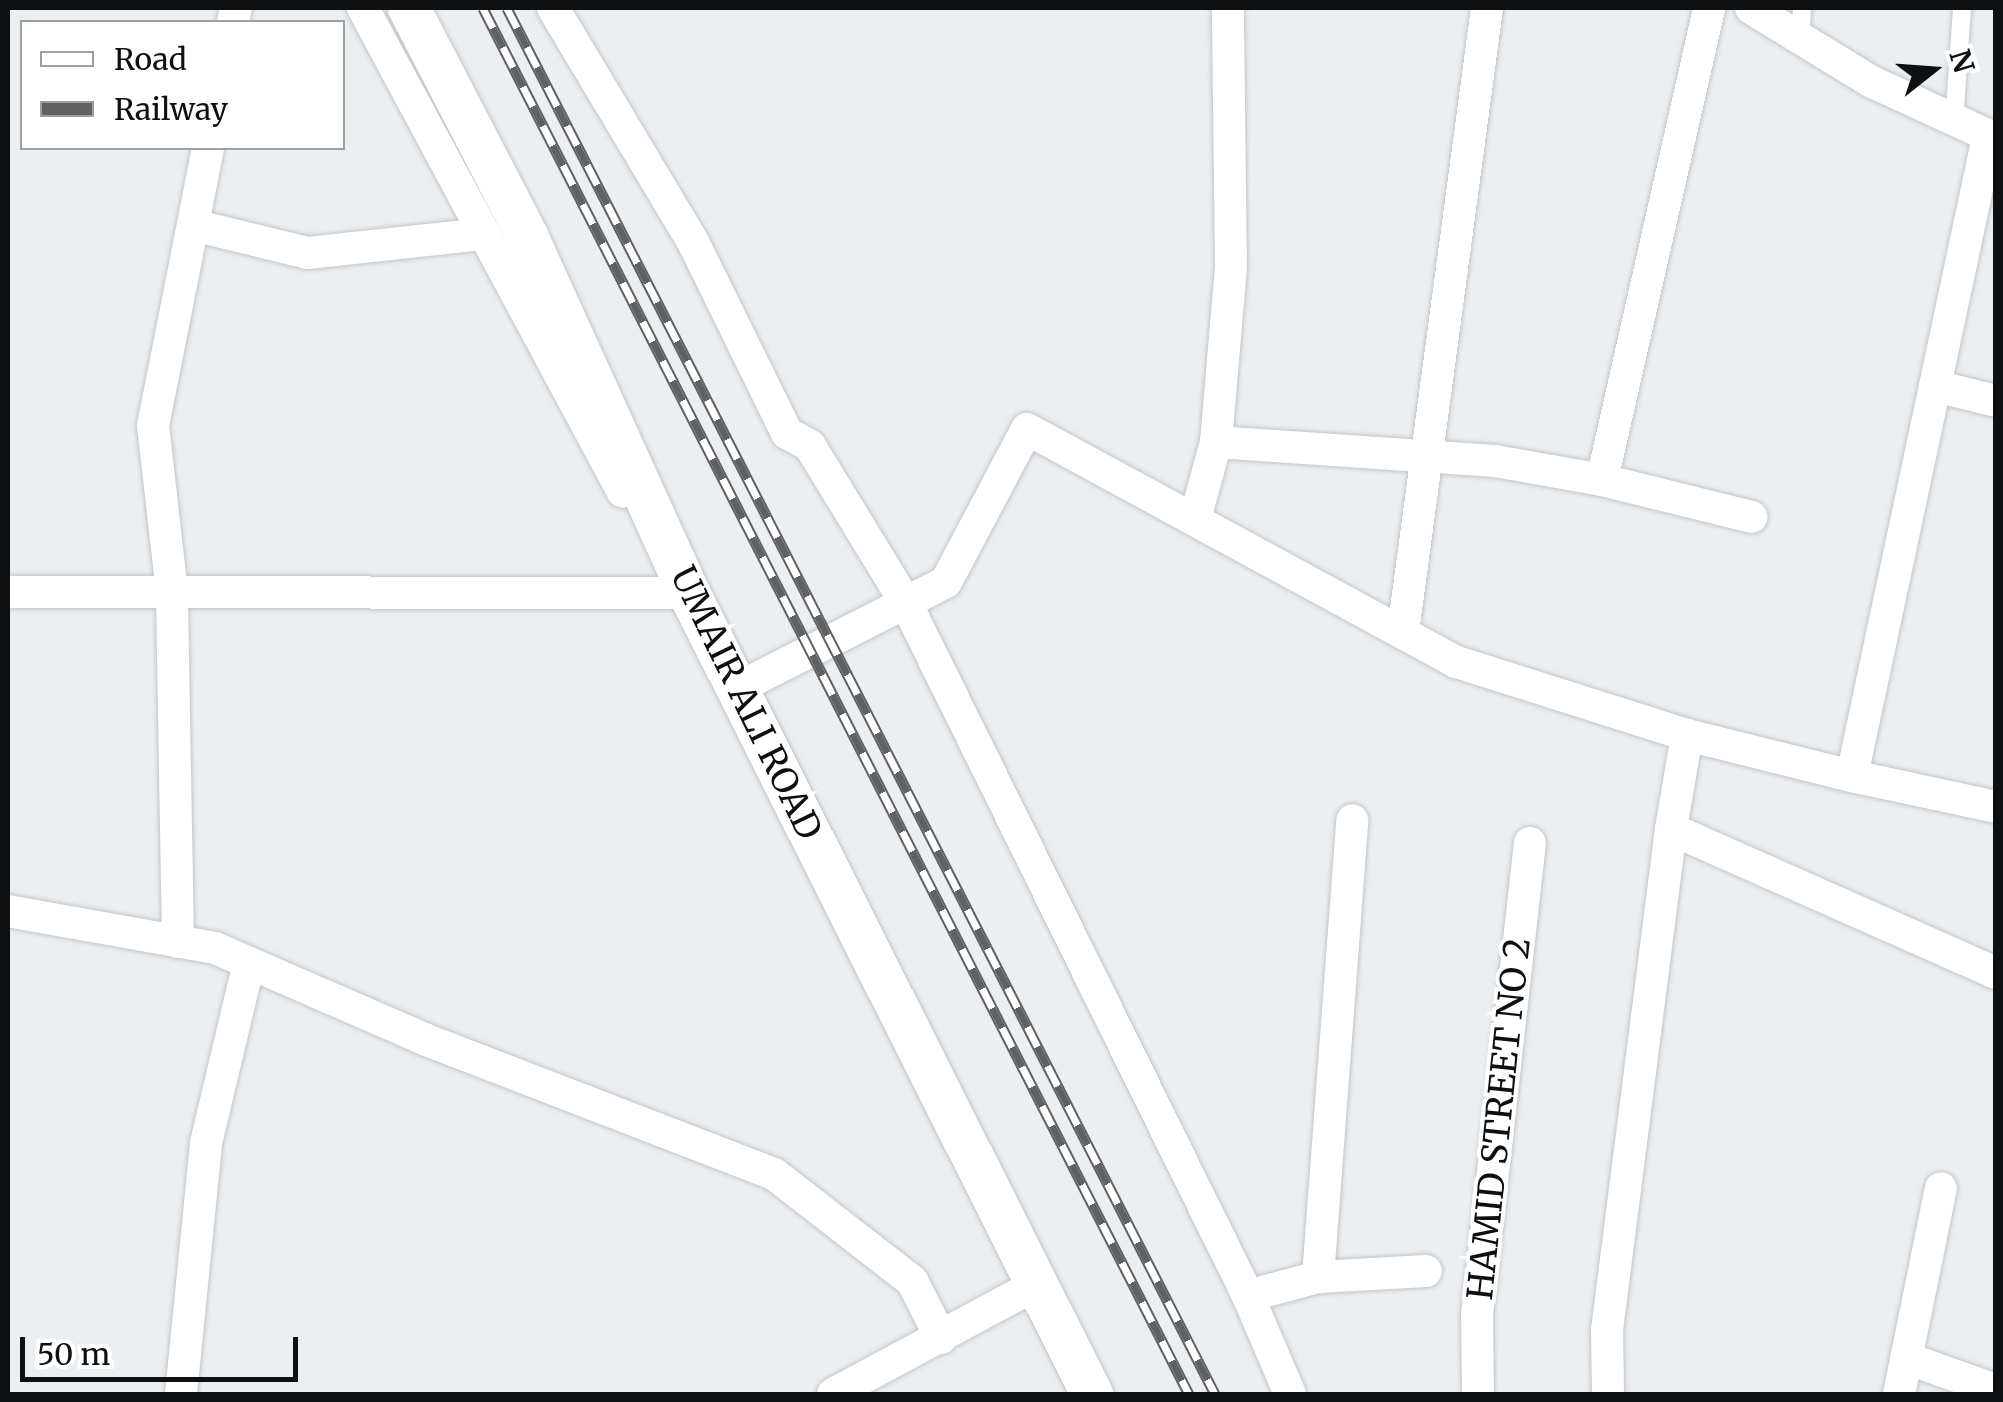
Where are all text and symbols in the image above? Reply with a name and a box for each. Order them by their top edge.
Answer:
legend [20,20,345,150]
north arrow [1883,20,1983,120]
text: Road [114,40,187,78]
text: N [1941,45,1982,77]
text: Railway [114,90,228,128]
street label: UMAIR ALI ROAD [662,560,830,846]
street label: HAMID STREET NO 2 [1459,936,1539,1302]
scale bar [25,1317,302,1379]
text: 50 m [37,1335,110,1373]

